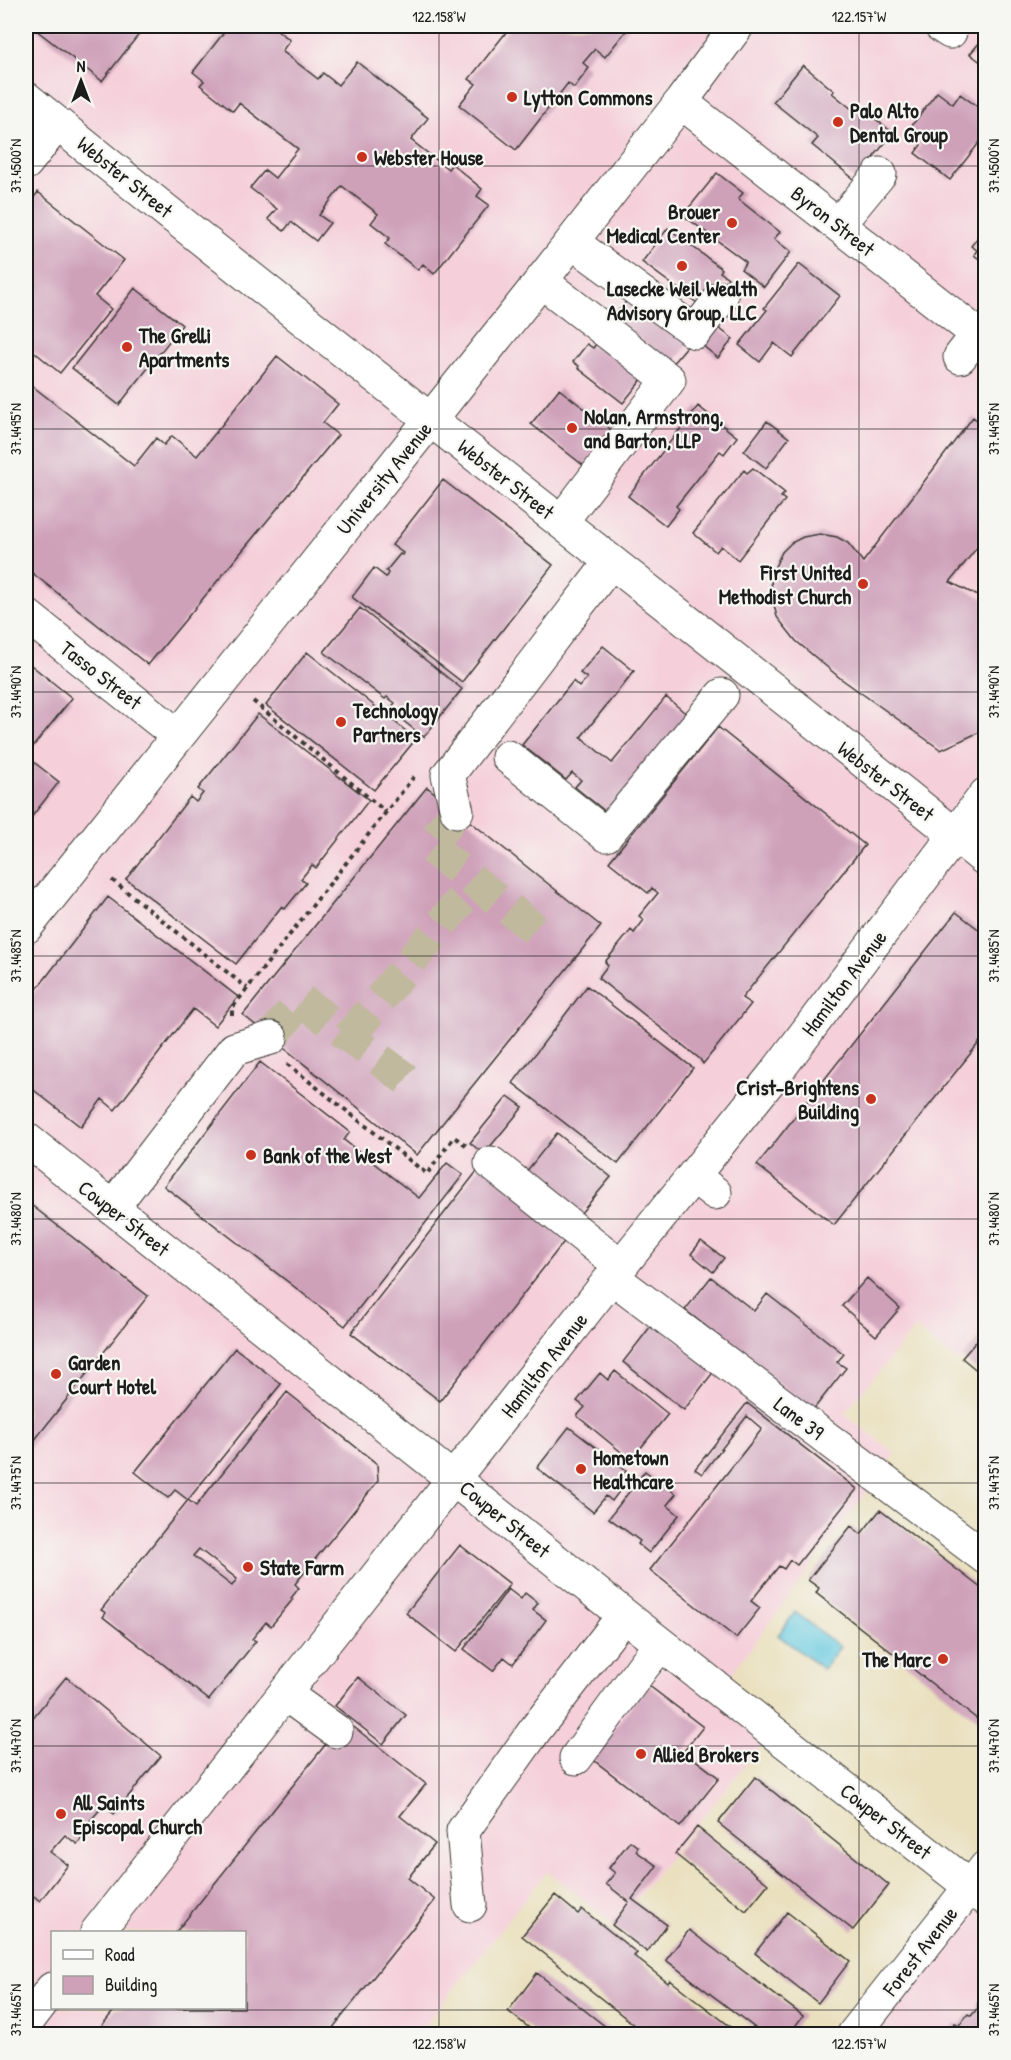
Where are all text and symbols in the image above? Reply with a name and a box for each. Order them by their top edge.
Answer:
text: 122.158°W [412,6,467,27]
text: 122.157°W [832,6,887,27]
north arrow [51,51,111,111]
text: N [77,55,86,77]
place label: Lytton Commons [524,83,653,113]
marker: Lytton Commons [505,90,519,104]
place label: Palo Alto Dental Group [850,96,949,150]
marker: Palo Alto Dental Group [831,115,845,129]
street label: Webster Street [71,129,180,225]
text: 37.4500°N [5,139,26,193]
text: 37.4500°N [983,139,1004,193]
place label: Webster House [374,143,484,172]
marker: Webster House [355,150,369,164]
street label: Byron Street [785,179,882,263]
place label: Brouer Medical Center [606,197,721,250]
marker: Brouer Medical Center [725,216,739,230]
marker: Lasecke Weil Wealth Advisory Group, LLC [675,259,689,273]
place label: Lasecke Weil Wealth Advisory Group, LLC [607,274,757,328]
place label: The Grelli Apartments [138,321,229,375]
marker: The Grelli Apartments [120,340,134,354]
place label: Nolan, Armstrong, and Barton, LLP [584,402,724,455]
text: 37.4495°N [5,403,26,455]
text: 37.4495°N [983,403,1004,455]
street label: University Avenue [329,415,439,541]
marker: Nolan, Armstrong, and Barton, LLP [565,421,579,435]
street label: Webster Street [452,432,561,526]
place label: First United Methodist Church [719,558,852,611]
marker: First United Methodist Church [856,577,870,591]
street label: Tasso Street [54,634,149,717]
text: 37.4490°N [5,666,26,718]
text: 37.4490°N [983,666,1004,718]
place label: Technology Partners [352,696,439,749]
marker: Technology Partners [334,715,348,729]
street label: Webster Street [832,734,941,828]
street label: Hamilton Avenue [795,924,893,1042]
text: 37.4485°N [5,930,26,982]
text: 37.4485°N [983,930,1004,982]
place label: Crist-Brightens Building [736,1073,859,1127]
marker: Crist-Brightens Building [864,1092,878,1106]
place label: Bank of the West [263,1141,392,1170]
marker: Bank of the West [244,1148,258,1162]
street label: Cowper Street [72,1173,176,1263]
text: 37.4480°N [5,1192,26,1246]
text: 37.4480°N [983,1192,1004,1246]
street label: Hamilton Avenue [494,1306,594,1424]
place label: Garden Court Hotel [68,1348,156,1401]
marker: Garden Court Hotel [49,1367,63,1381]
street label: Lane 39 [768,1390,830,1447]
place label: Hometown Healthcare [593,1443,675,1496]
text: 37.4475°N [5,1456,26,1510]
text: 37.4475°N [983,1456,1004,1510]
marker: Hometown Healthcare [574,1462,588,1476]
street label: Cowper Street [454,1473,557,1565]
place label: State Farm [260,1553,344,1582]
marker: State Farm [241,1560,255,1574]
place label: The Marc [861,1645,932,1674]
marker: The Marc [936,1652,950,1666]
text: 37.4470°N [5,1719,26,1773]
text: 37.4470°N [983,1719,1004,1773]
place label: Allied Brokers [653,1740,759,1769]
marker: Allied Brokers [634,1747,648,1761]
street label: Cowper Street [834,1776,938,1866]
place label: All Saints Episcopal Church [73,1788,202,1842]
marker: All Saints Episcopal Church [54,1807,68,1821]
street label: Forest Avenue [875,1900,964,2003]
legend [51,1931,246,2009]
text: Road [105,1942,135,1967]
text: Building [105,1972,157,1997]
text: 37.4465°N [5,1984,26,2036]
text: 37.4465°N [983,1984,1004,2036]
text: 122.158°W [412,2033,467,2054]
text: 122.157°W [832,2033,887,2054]

